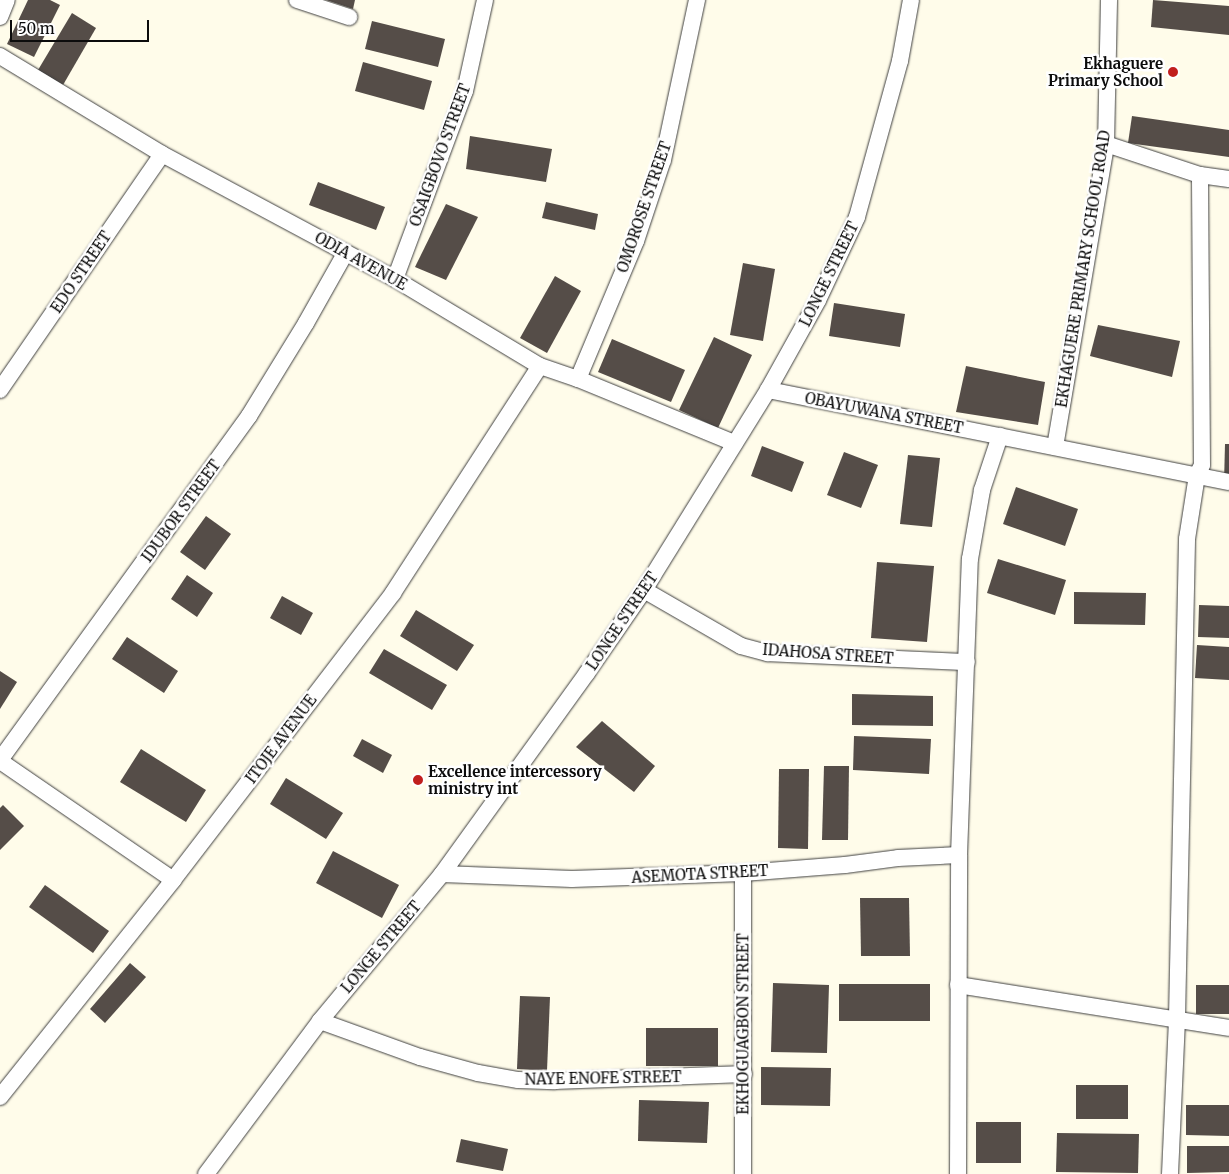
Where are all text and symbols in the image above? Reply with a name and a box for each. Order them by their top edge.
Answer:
scale bar [12,10,151,42]
text: 50 m [18,19,55,38]
place label: Ekhaguere Primary School [1048,54,1163,89]
marker: Ekhaguere Primary School [1167,66,1179,78]
street label: OSAIGBOVO STREET [406,81,474,229]
street label: EKHAGUERE PRIMARY SCHOOL ROAD [1052,129,1114,409]
street label: OMOROSE STREET [613,139,675,275]
street label: LONGE STREET [796,219,862,329]
street label: EDO STREET [47,228,115,316]
street label: ODIA AVENUE [312,228,410,294]
street label: OBAYUWANA STREET [803,389,965,437]
street label: IDUBOR STREET [138,456,224,566]
street label: LONGE STREET [583,569,661,673]
street label: IDAHOSA STREET [762,640,894,668]
street label: ITOJE AVENUE [242,691,320,787]
place label: Excellence intercessory ministry int [428,762,602,797]
marker: Excellence intercessory ministry int [412,774,424,786]
street label: ASEMOTA STREET [631,861,769,887]
street label: LONGE STREET [337,897,425,997]
street label: EKHOGUAGBON STREET [734,933,752,1115]
street label: NAYE ENOFE STREET [524,1068,682,1088]

